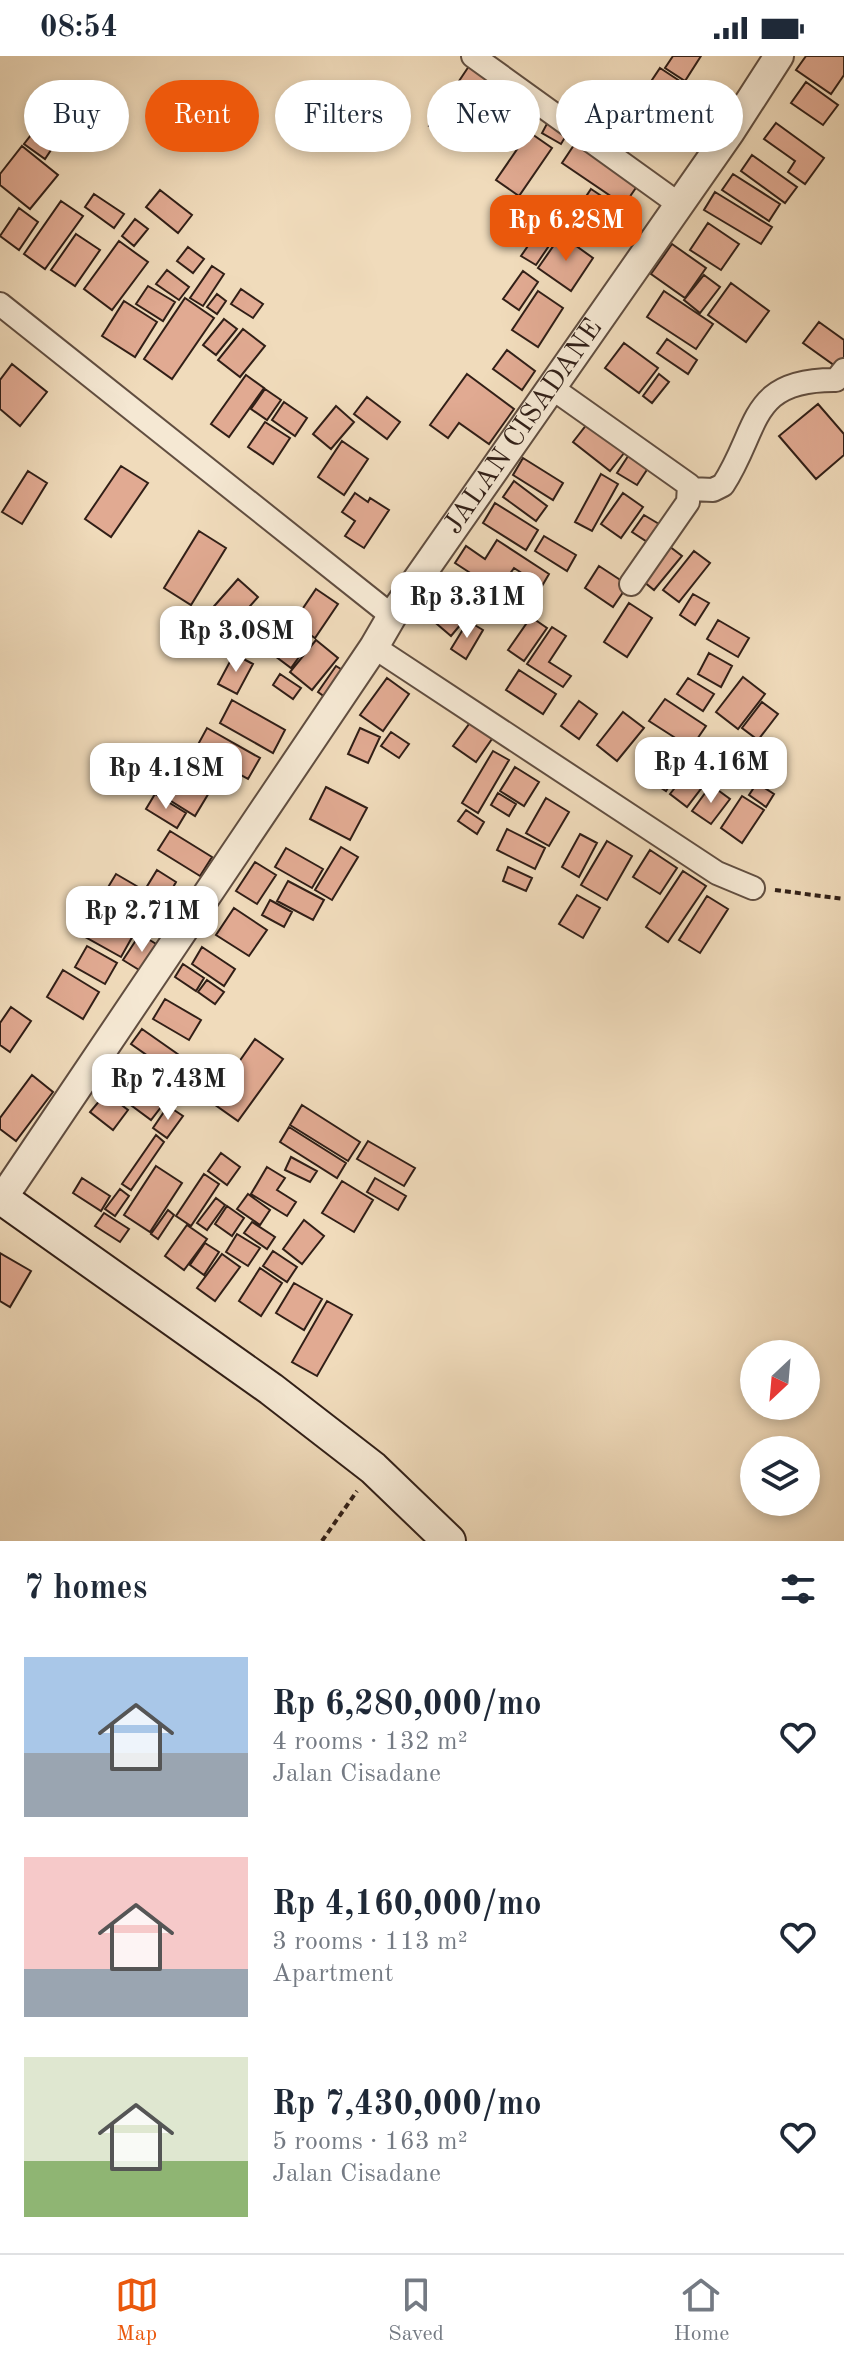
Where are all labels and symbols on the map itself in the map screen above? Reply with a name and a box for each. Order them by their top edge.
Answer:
pin: Rp 6.28M [483,195,649,263]
street label: JALAN CISADANE [440,315,608,539]
pin: Rp 3.31M [384,572,550,640]
pin: Rp 3.08M [153,606,319,674]
pin: Rp 4.16M [628,737,794,805]
pin: Rp 4.18M [83,743,249,811]
pin: Rp 2.71M [59,886,225,954]
pin: Rp 7.43M [85,1054,251,1122]
north arrow [740,1340,820,1420]

